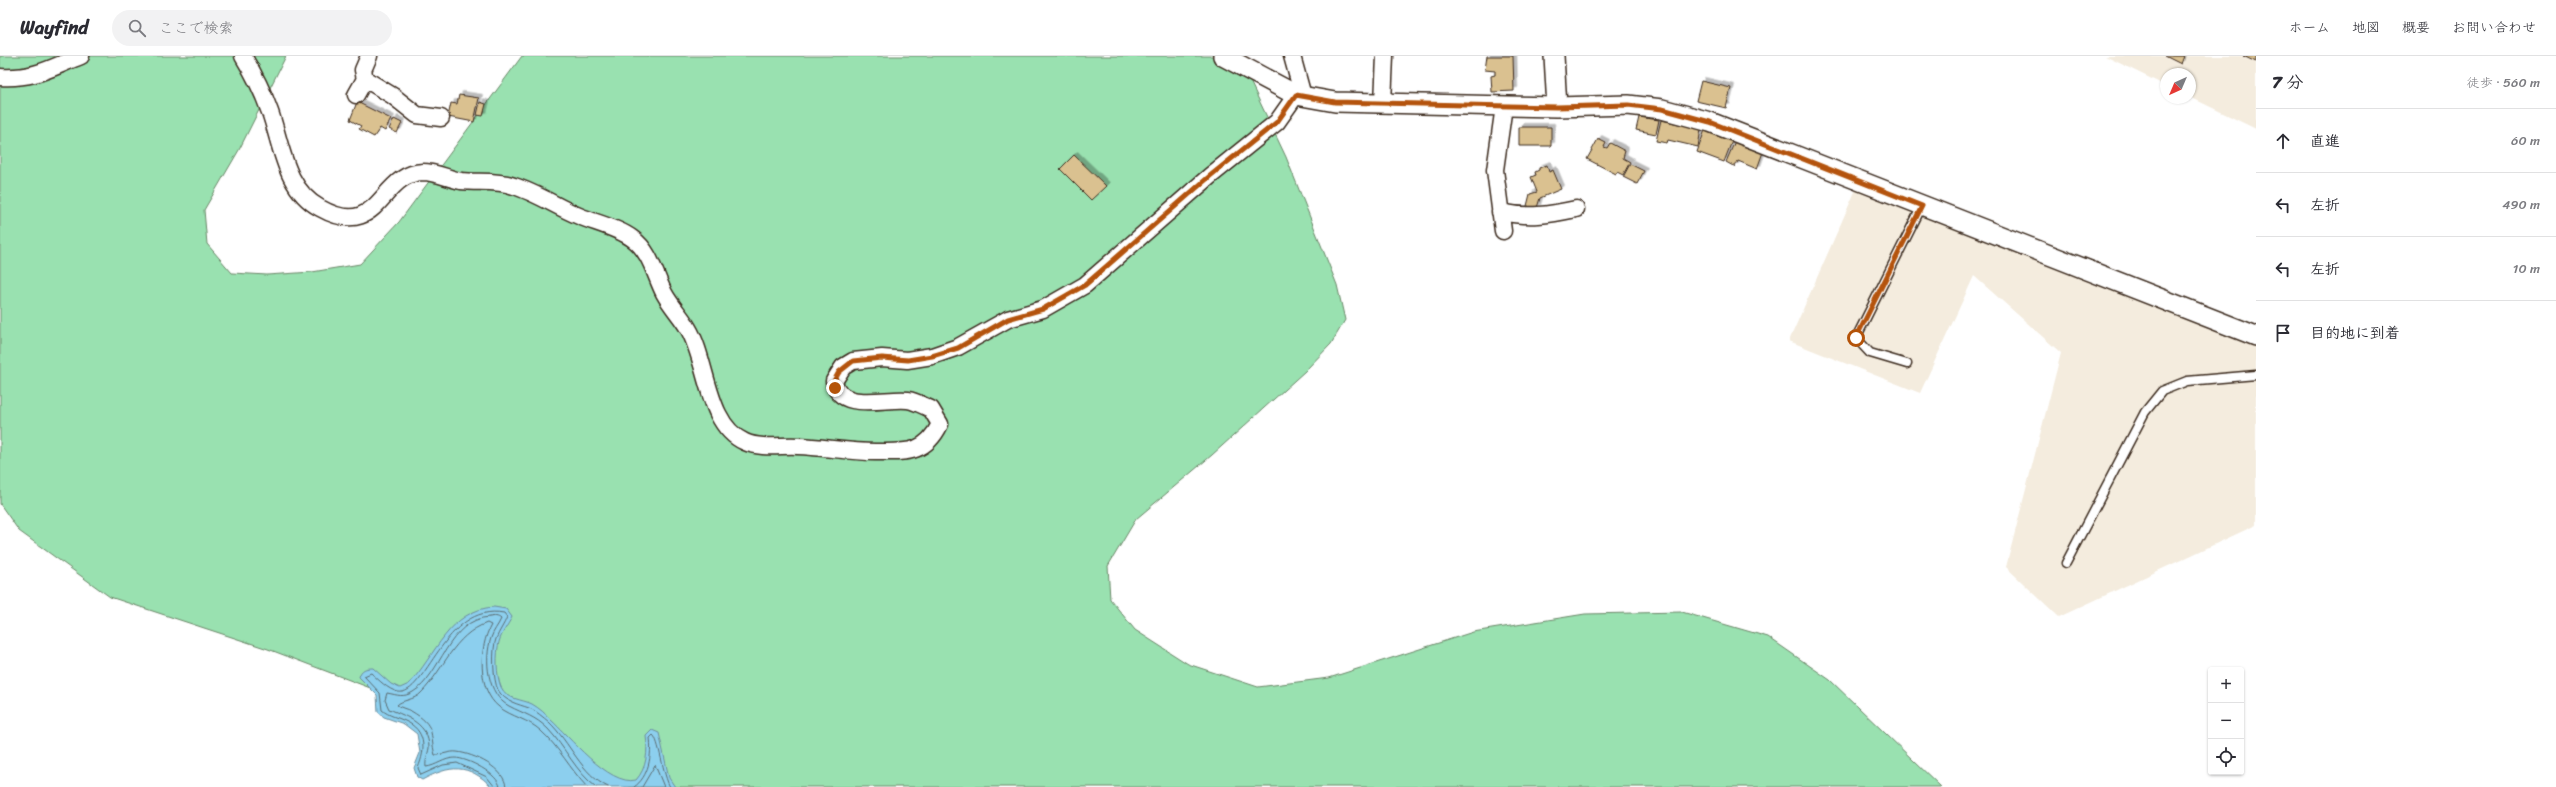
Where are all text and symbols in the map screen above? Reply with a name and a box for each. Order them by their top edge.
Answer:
search box [112,10,392,46]
text: Wayfind [20,11,88,44]
text: ここで検索 [158,15,233,41]
text: ホーム [2289,15,2330,40]
text: 地図 [2352,15,2380,40]
text: 概要 [2402,15,2430,40]
text: お問い合わせ [2452,15,2536,40]
icon: search [126,17,148,39]
text: 7 分 [2272,67,2303,97]
north arrow [2160,68,2196,104]
text: 徒歩 · 560 m [2467,71,2540,94]
text: 直進 [2310,128,2340,154]
text: 60 m [2511,129,2540,152]
icon: ahead [2272,130,2294,152]
text: 左折 [2310,192,2340,218]
text: 490 m [2502,193,2540,216]
icon: left [2272,194,2294,216]
text: 左折 [2310,256,2340,282]
text: 10 m [2513,257,2540,280]
icon: left [2272,258,2294,280]
text: 目的地に到着 [2310,320,2400,346]
icon: arrive [2272,322,2294,344]
route start [1847,329,1865,347]
route end [826,379,844,397]
map controls [2208,667,2244,775]
button: + [2208,667,2244,703]
button: − [2208,703,2244,739]
button: locate [2208,739,2244,775]

